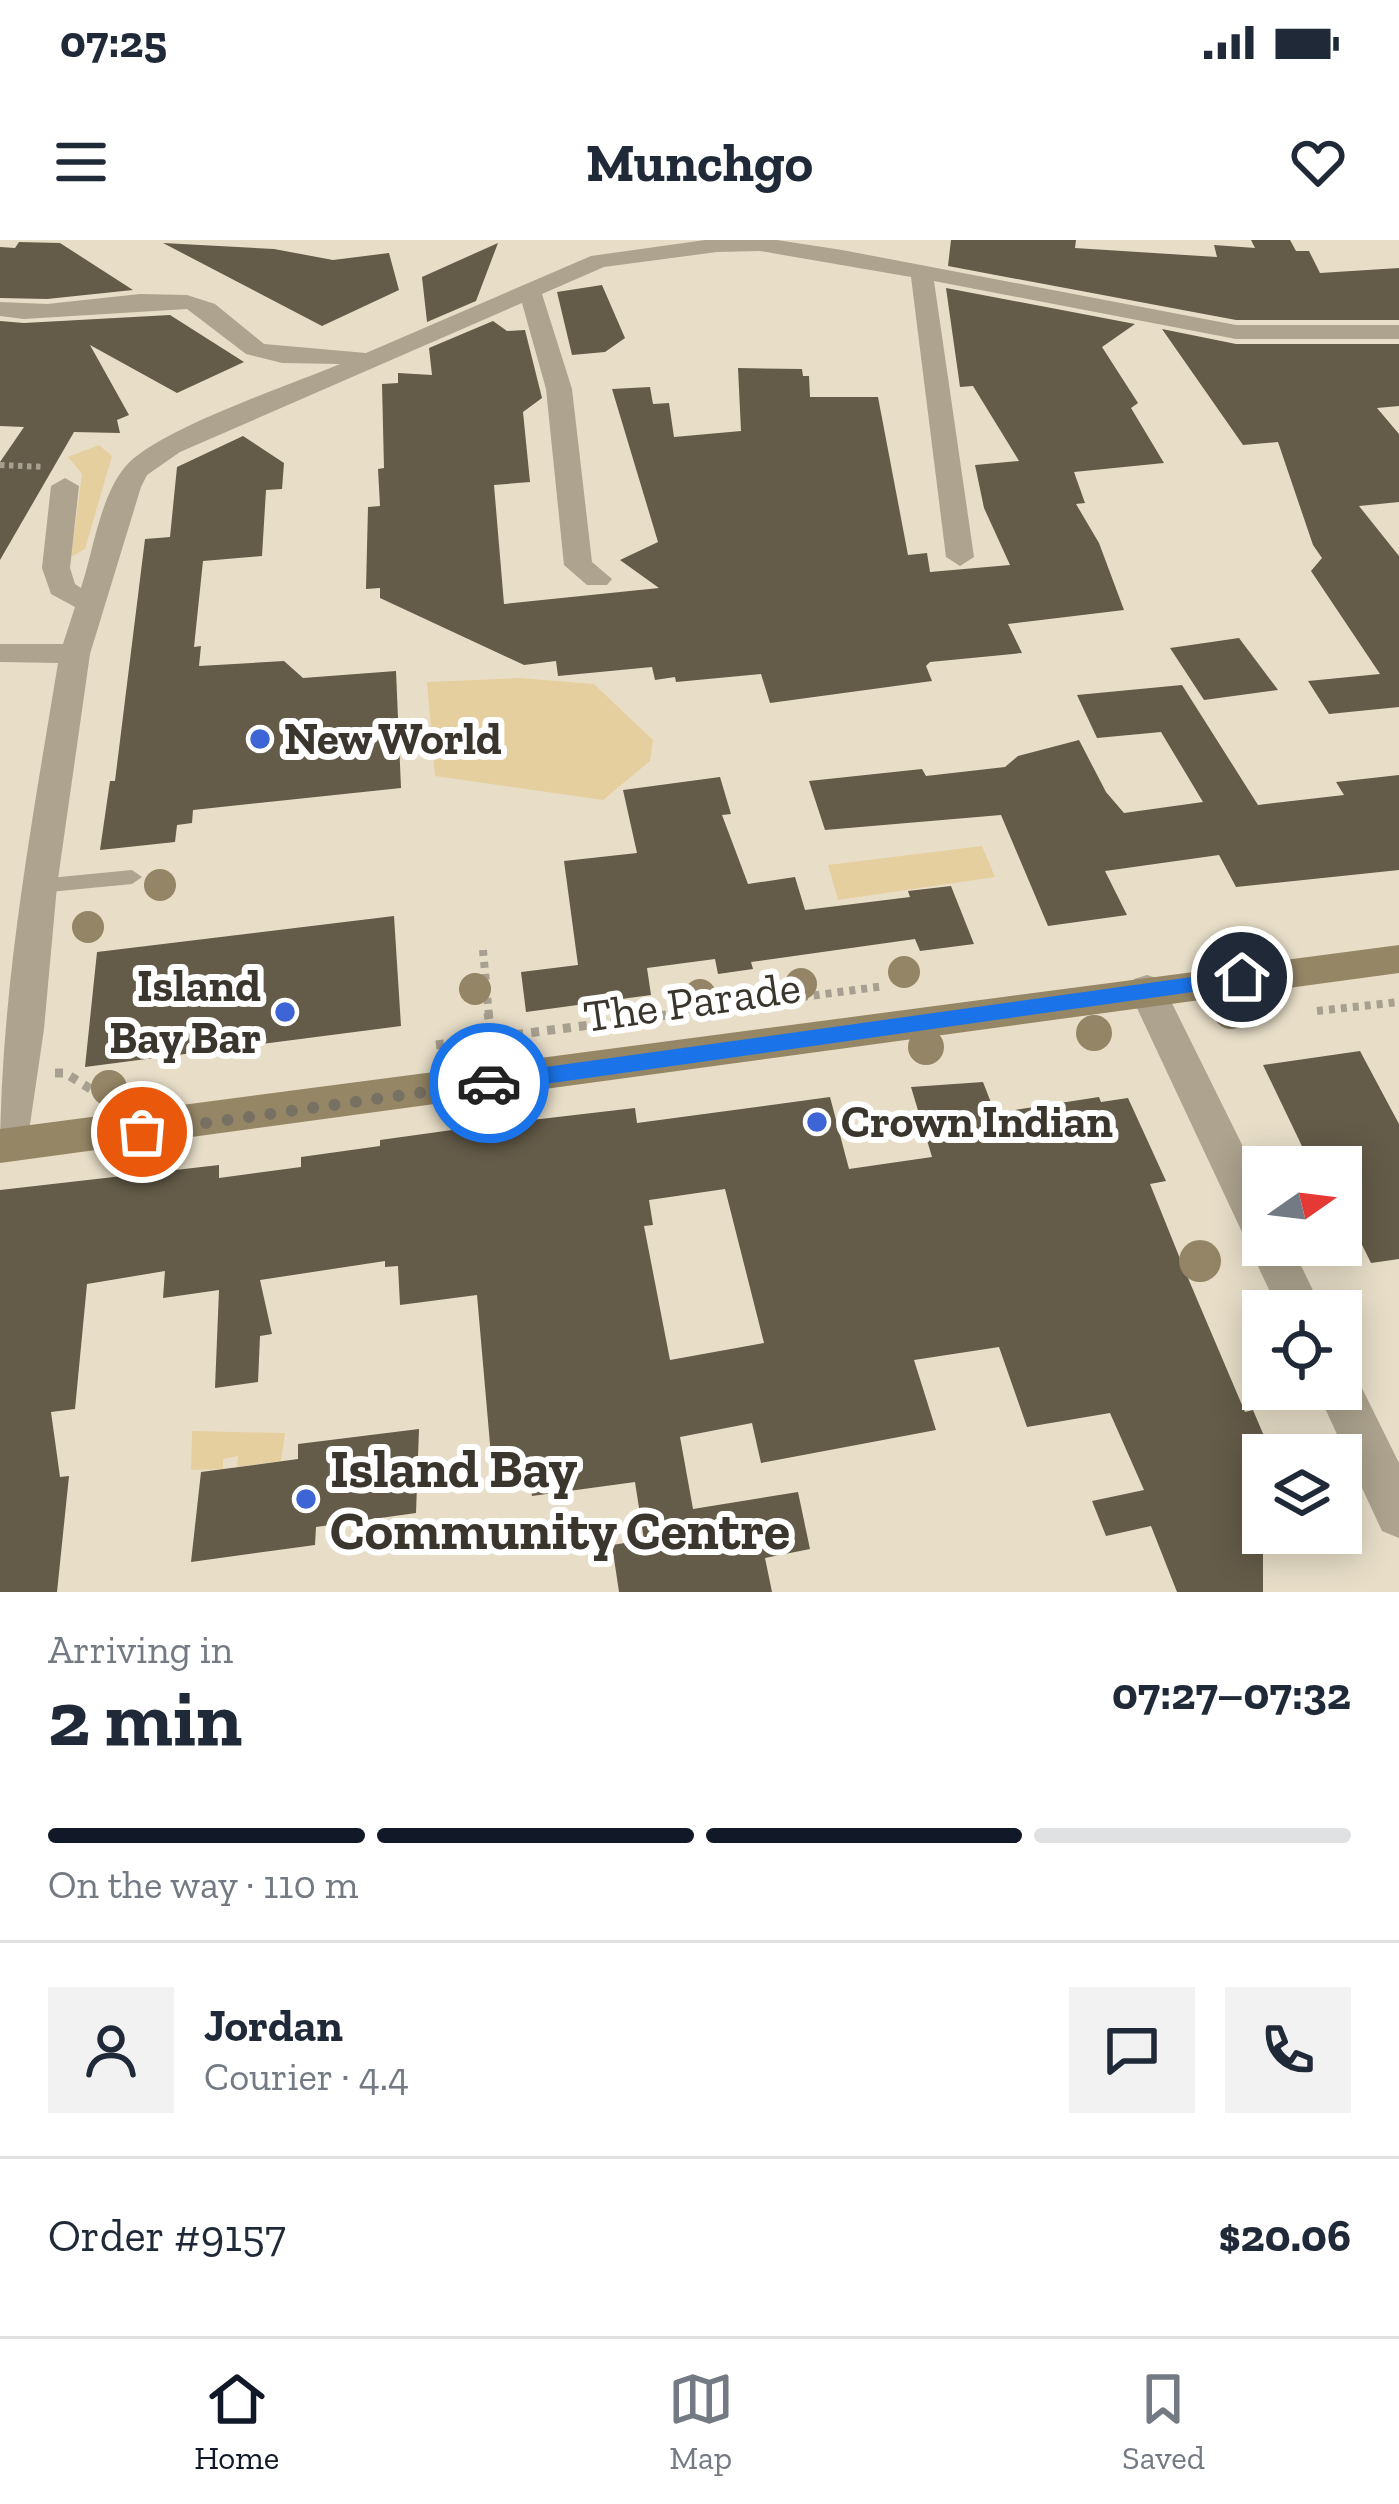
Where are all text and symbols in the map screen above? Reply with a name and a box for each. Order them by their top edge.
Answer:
text: 07:25 [60,15,167,69]
icon: menu [48,129,114,195]
icon: heart [1285,129,1351,195]
text: Munchgo [586,130,813,195]
place label: New World [284,712,502,766]
marker: New World [247,726,273,752]
pin [1191,926,1293,1028]
icon: home [1209,944,1275,1010]
place label: Island Bay Bar [109,959,261,1065]
street label: The Parade [580,960,804,1044]
marker: Island Bay Bar [272,999,298,1025]
courier [429,1023,549,1143]
icon: car [456,1050,522,1116]
pin [91,1081,193,1183]
place label: Crown Indian [841,1095,1113,1149]
icon: bag [109,1099,175,1165]
marker: Crown Indian [804,1109,830,1135]
north arrow [1242,1146,1362,1266]
map controls [1242,1146,1362,1554]
button: locate [1242,1290,1362,1410]
button: layers [1242,1434,1362,1554]
place label: Island Bay Community Centre [330,1436,790,1563]
marker: Island Bay Community Centre [293,1486,319,1512]
text: Arriving in [48,1626,233,1673]
text: 07:27–07:32 [1112,1667,1351,1721]
text: 2 min [48,1671,242,1765]
text: On the way · 110 m [48,1861,358,1908]
button: person [48,1987,174,2113]
button: chat [1069,1987,1195,2113]
button: phone [1225,1987,1351,2113]
text: Jordan [204,1999,343,2053]
text: Courier · 4.4 [204,2053,409,2100]
text: Order #9157 [48,2209,286,2263]
text: $20.06 [1219,2209,1351,2263]
tab: Home [194,2366,279,2477]
tab: Map [668,2366,734,2477]
tab: Saved [1122,2366,1205,2477]

